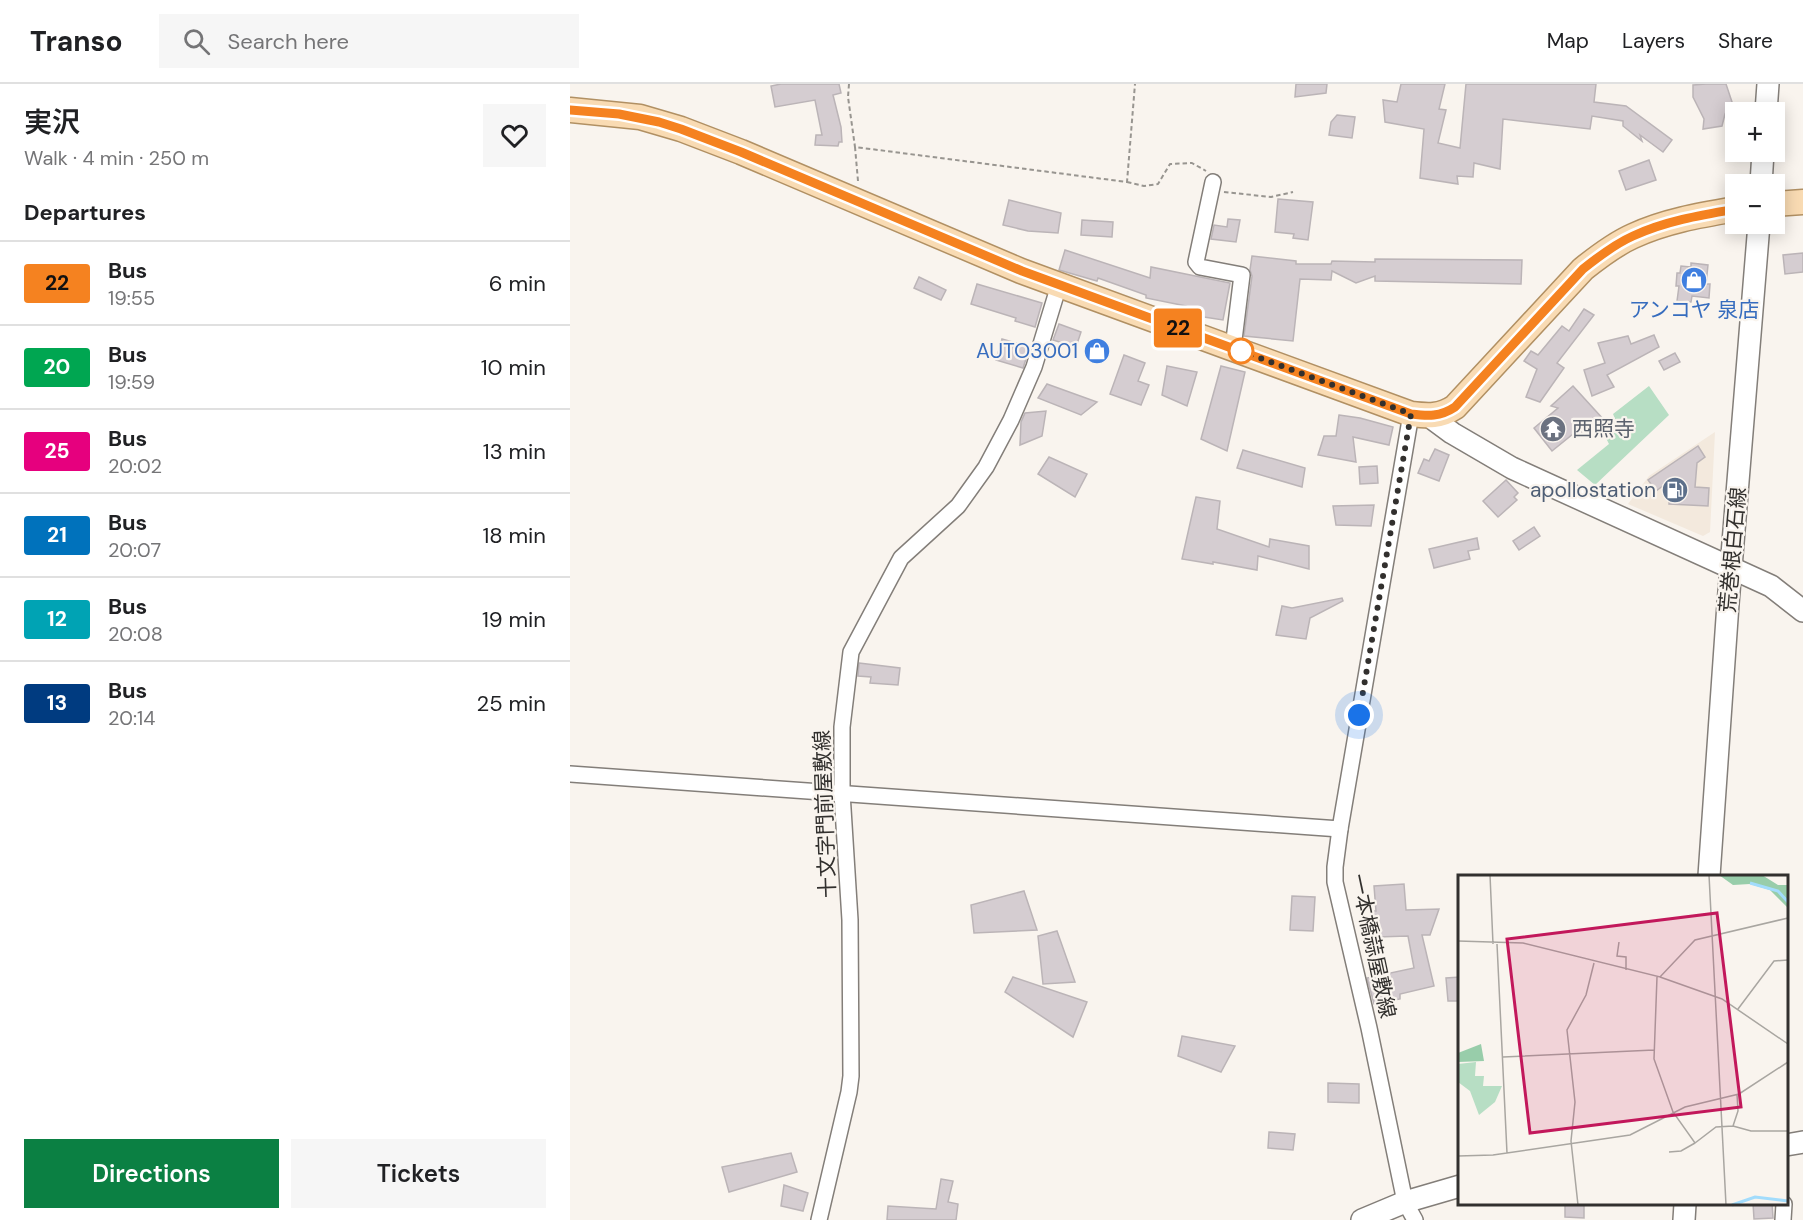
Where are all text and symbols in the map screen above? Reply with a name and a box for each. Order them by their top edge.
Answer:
search box [159,14,579,68]
text: Transo [30,23,123,60]
icon: search [180,25,213,58]
text: Search here [228,27,349,56]
text: Map [1547,27,1589,55]
text: Layers [1622,27,1685,55]
text: Share [1718,27,1773,55]
map controls [1725,102,1785,234]
button: + [1725,102,1785,162]
text: 実沢 [24,104,80,141]
button: heart [483,104,546,167]
text: Walk · 4 min · 250 m [24,145,209,171]
button: − [1725,174,1785,234]
text: Departures [24,198,146,227]
text: Bus [108,256,147,285]
shop icon: アンコヤ 泉店 [1679,265,1709,295]
text: 22 [45,269,69,297]
text: 6 min [489,269,546,298]
text: 19:55 [108,285,155,311]
place label: アンコヤ 泉店 [1629,296,1759,324]
line badge: 22 [1151,308,1205,348]
text: 22 [1166,314,1190,342]
shop icon: AUTO3001 [1082,336,1112,366]
place label: AUTO3001 [976,337,1078,365]
unlabelled marker [1228,338,1254,364]
text: Bus [108,340,147,369]
text: 20 [44,353,70,381]
text: 10 min [481,353,546,382]
text: 19:59 [108,369,155,395]
temple icon: 西照寺 [1538,414,1568,444]
place label: 西照寺 [1572,415,1635,443]
text: Bus [108,424,147,453]
text: 25 [44,437,70,465]
text: 13 min [483,437,546,466]
text: 20:02 [108,453,162,479]
fuel station icon: apollostation [1660,475,1690,505]
place label: apollostation [1530,476,1656,504]
street label: 荒巻根白石線 [1714,486,1752,614]
text: Bus [108,508,147,537]
text: 21 [47,521,67,549]
text: 18 min [482,521,546,550]
text: 20:07 [108,537,161,563]
text: Bus [108,592,147,621]
text: 12 [47,605,67,633]
text: 19 min [482,605,546,634]
text: 20:08 [108,621,163,647]
text: Bus [108,676,147,705]
text: 13 [47,689,67,717]
text: 25 min [477,689,546,718]
your location [1344,700,1374,730]
text: 20:14 [108,705,155,731]
street label: 十文字門前屋敷線 [808,730,842,898]
street label: 一本橋蒜屋敷線 [1344,871,1402,1021]
inset map [1458,875,1788,1205]
button: Directions [24,1139,279,1208]
button: Tickets [291,1139,546,1208]

